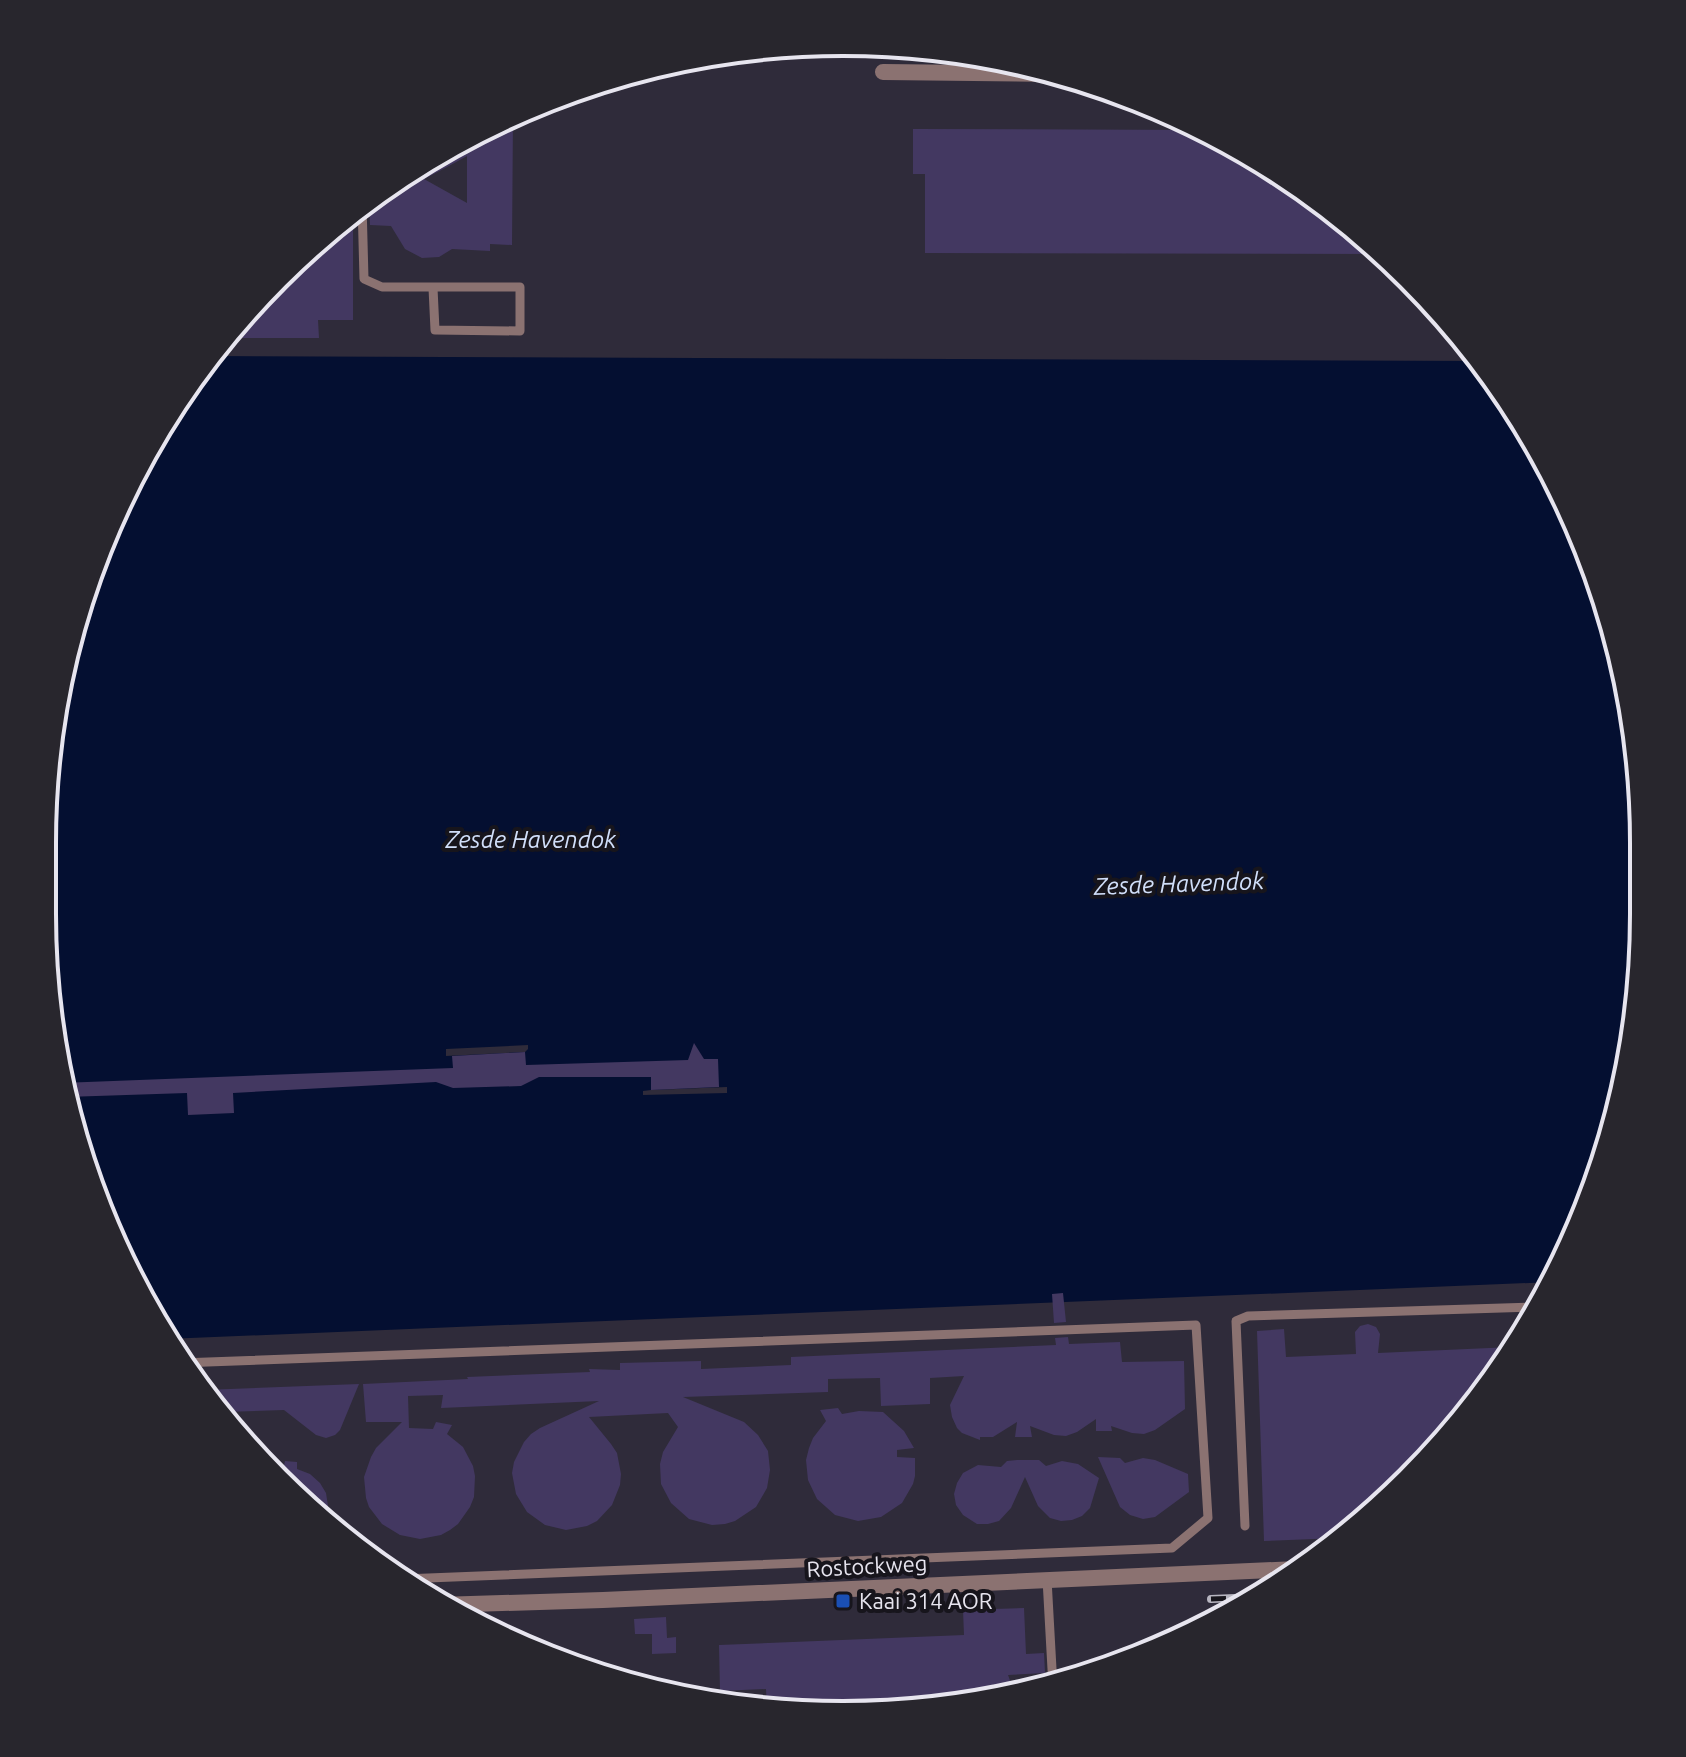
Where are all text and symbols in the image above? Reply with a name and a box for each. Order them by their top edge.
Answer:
water label: Zesde Havendok [445,826,617,853]
water label: Zesde Havendok [1092,867,1265,900]
street label: Rostockweg [806,1550,928,1581]
place label: Kaai 314 AOR [859,1588,993,1613]
marker: Kaai 314 AOR [834,1592,852,1610]

